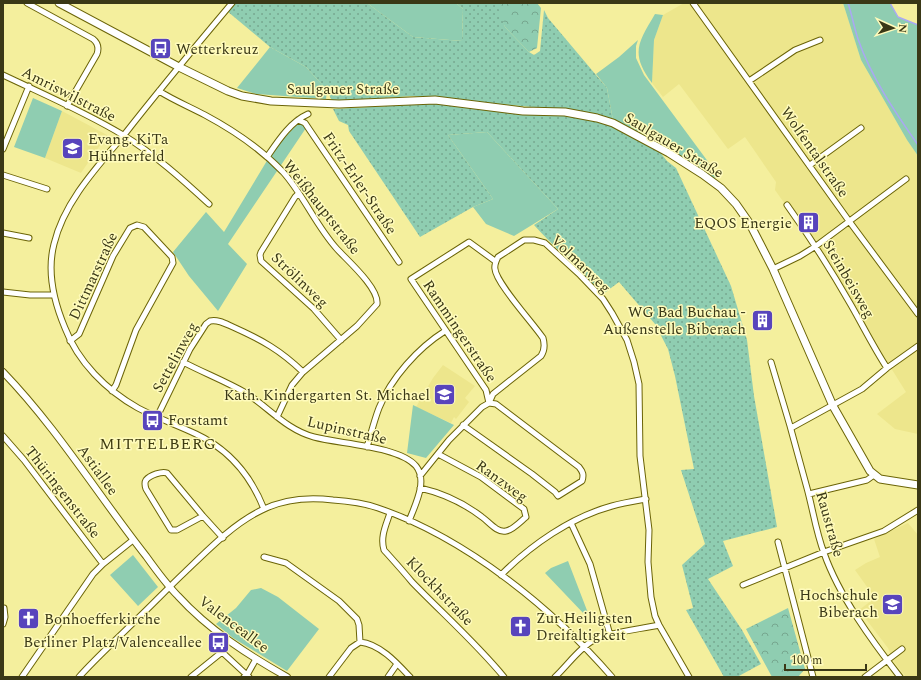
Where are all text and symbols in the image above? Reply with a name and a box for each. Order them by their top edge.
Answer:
north arrow [873,8,913,48]
text: N [894,24,911,33]
bus stop icon: Wetterkreuz [148,36,174,62]
place label: Wetterkreuz [176,38,259,61]
street label: Amriswilstraße [18,61,120,128]
street label: Saulgauer Straße [287,78,399,101]
street label: Wolfentalstraße [775,102,855,203]
street label: Saulgauer Straße [620,107,728,184]
street label: Fritz-Erler-Straße [317,127,403,239]
place label: Evang. KiTa Hühnerfeld [88,128,169,168]
school or university icon: Evang. KiTa Hühnerfeld [60,135,86,161]
street label: Weißhauptstraße [277,155,366,260]
building icon: EQOS Energie [795,210,821,236]
place label: EQOS Energie [694,212,792,235]
street label: Dittmarstraße [63,228,124,324]
street label: Volmarweg [545,230,616,299]
street label: Steinbeisweg [817,236,880,323]
street label: Strölinweg [266,247,334,314]
street label: Rammingerstraße [417,275,502,387]
place label: WG Bad Buchau - Außenstelle Biberach [603,301,746,341]
building icon: WG Bad Buchau - Außenstelle Biberach [749,308,775,334]
street label: Settelinweg [147,318,204,397]
school or university icon: Kath. Kindergarten St. Michael [432,382,458,408]
place label: Kath. Kindergarten St. Michael [224,384,430,407]
bus stop icon: Forstamt [140,407,166,433]
place label: Forstamt [168,409,228,432]
street label: Lupinstraße [305,410,389,451]
district label: MITTELBERG [99,432,217,456]
street label: Astiallee [71,440,124,501]
street label: Thüringenstraße [19,441,106,544]
street label: Ranzweg [471,454,533,508]
street label: Raustraße [809,489,850,560]
street label: Klockhstraße [401,551,479,631]
place label: Hochschule Biberach [799,584,878,624]
street label: Valenceallee [194,590,274,659]
school or university icon: Hochschule Biberach [880,591,906,617]
church icon: Bonhoefferkirche [16,606,42,632]
place label: Zur Heiligsten Dreifaltigkeit [536,607,633,647]
place label: Bonhoefferkirche [44,608,160,631]
church icon: Zur Heiligsten Dreifaltigkeit [507,614,533,640]
bus stop icon: Berliner Platz/Valenceallee [205,629,231,655]
place label: Berliner Platz/Valenceallee [23,631,202,654]
scale bar [785,646,866,672]
text: 100 m [791,651,822,670]

